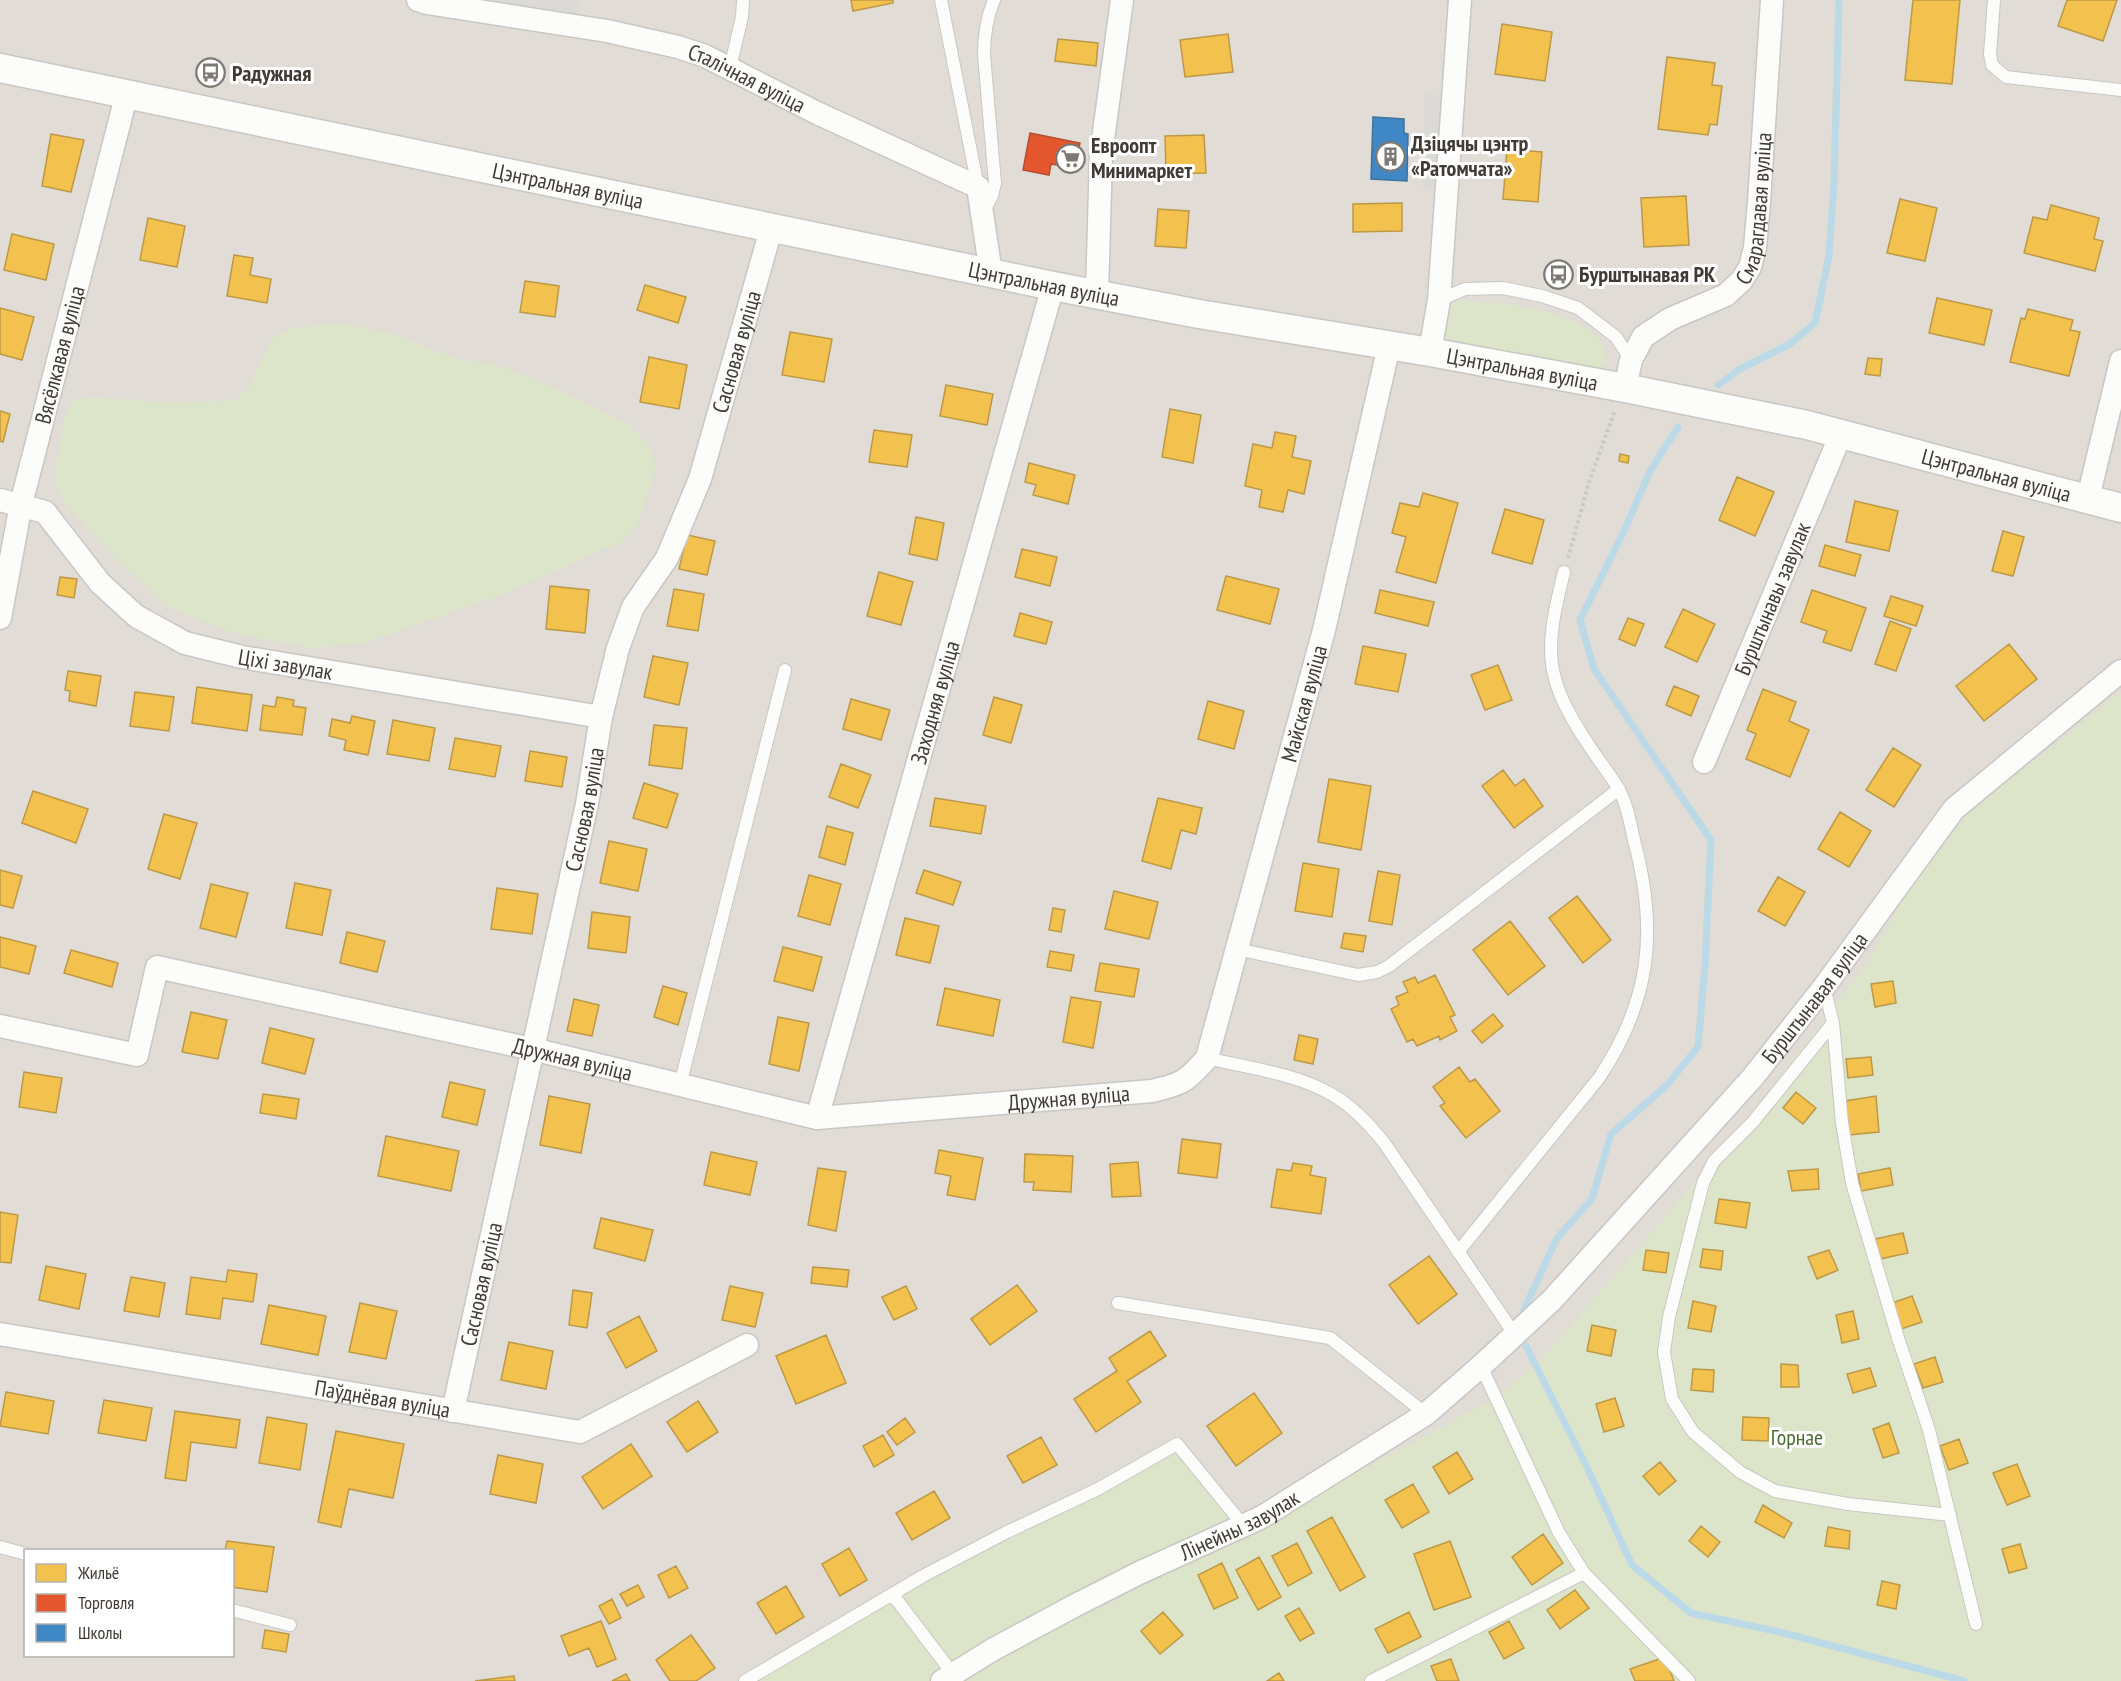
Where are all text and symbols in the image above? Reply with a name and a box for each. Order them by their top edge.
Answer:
street label: Сталічная вуліца [685,37,810,119]
bus stop icon: Радужная [195,57,227,89]
place label: Радужная [232,59,311,87]
place label: Дзіцячы цэнтр «Ратомчата» [1411,129,1528,182]
place label: Евроопт Минимаркет [1091,131,1192,184]
street label: Смарагдавая вуліца [1729,132,1777,290]
building icon: Дзіцячы цэнтр «Ратомчата» [1374,140,1406,172]
supermarket icon: Евроопт Минимаркет [1054,142,1086,174]
street label: Цэнтральная вуліца [490,156,646,215]
street label: Цэнтральная вуліца [966,255,1122,312]
bus stop icon: Бурштынавая РК [1542,258,1574,290]
place label: Бурштынавая РК [1579,260,1716,288]
street label: Вясёлкавая вуліца [28,283,91,427]
street label: Сасновая вуліца [706,287,767,416]
street label: Цэнтральная вуліца [1444,341,1600,397]
street label: Цэнтральная вуліца [1919,442,2074,508]
street label: Бурштынавы завулак [1728,518,1817,679]
street label: Заходняя вуліца [904,638,966,767]
street label: Майская вуліца [1275,642,1333,765]
street label: Ціхі завулак [236,643,335,686]
street label: Сасновая вуліца [559,745,610,874]
street label: Бурштынавая вуліца [1755,927,1873,1069]
street label: Дружная вуліца [510,1031,635,1087]
street label: Дружная вуліца [1007,1079,1131,1117]
street label: Сасновая вуліца [454,1220,508,1349]
street label: Паўднёвая вуліца [313,1373,452,1424]
park label: Горнае [1771,1423,1823,1451]
street label: Лінейны завулак [1174,1483,1305,1567]
legend [24,1549,234,1657]
text: Жильё [77,1561,119,1584]
text: Торговля [78,1591,134,1614]
text: Школы [78,1621,122,1644]

